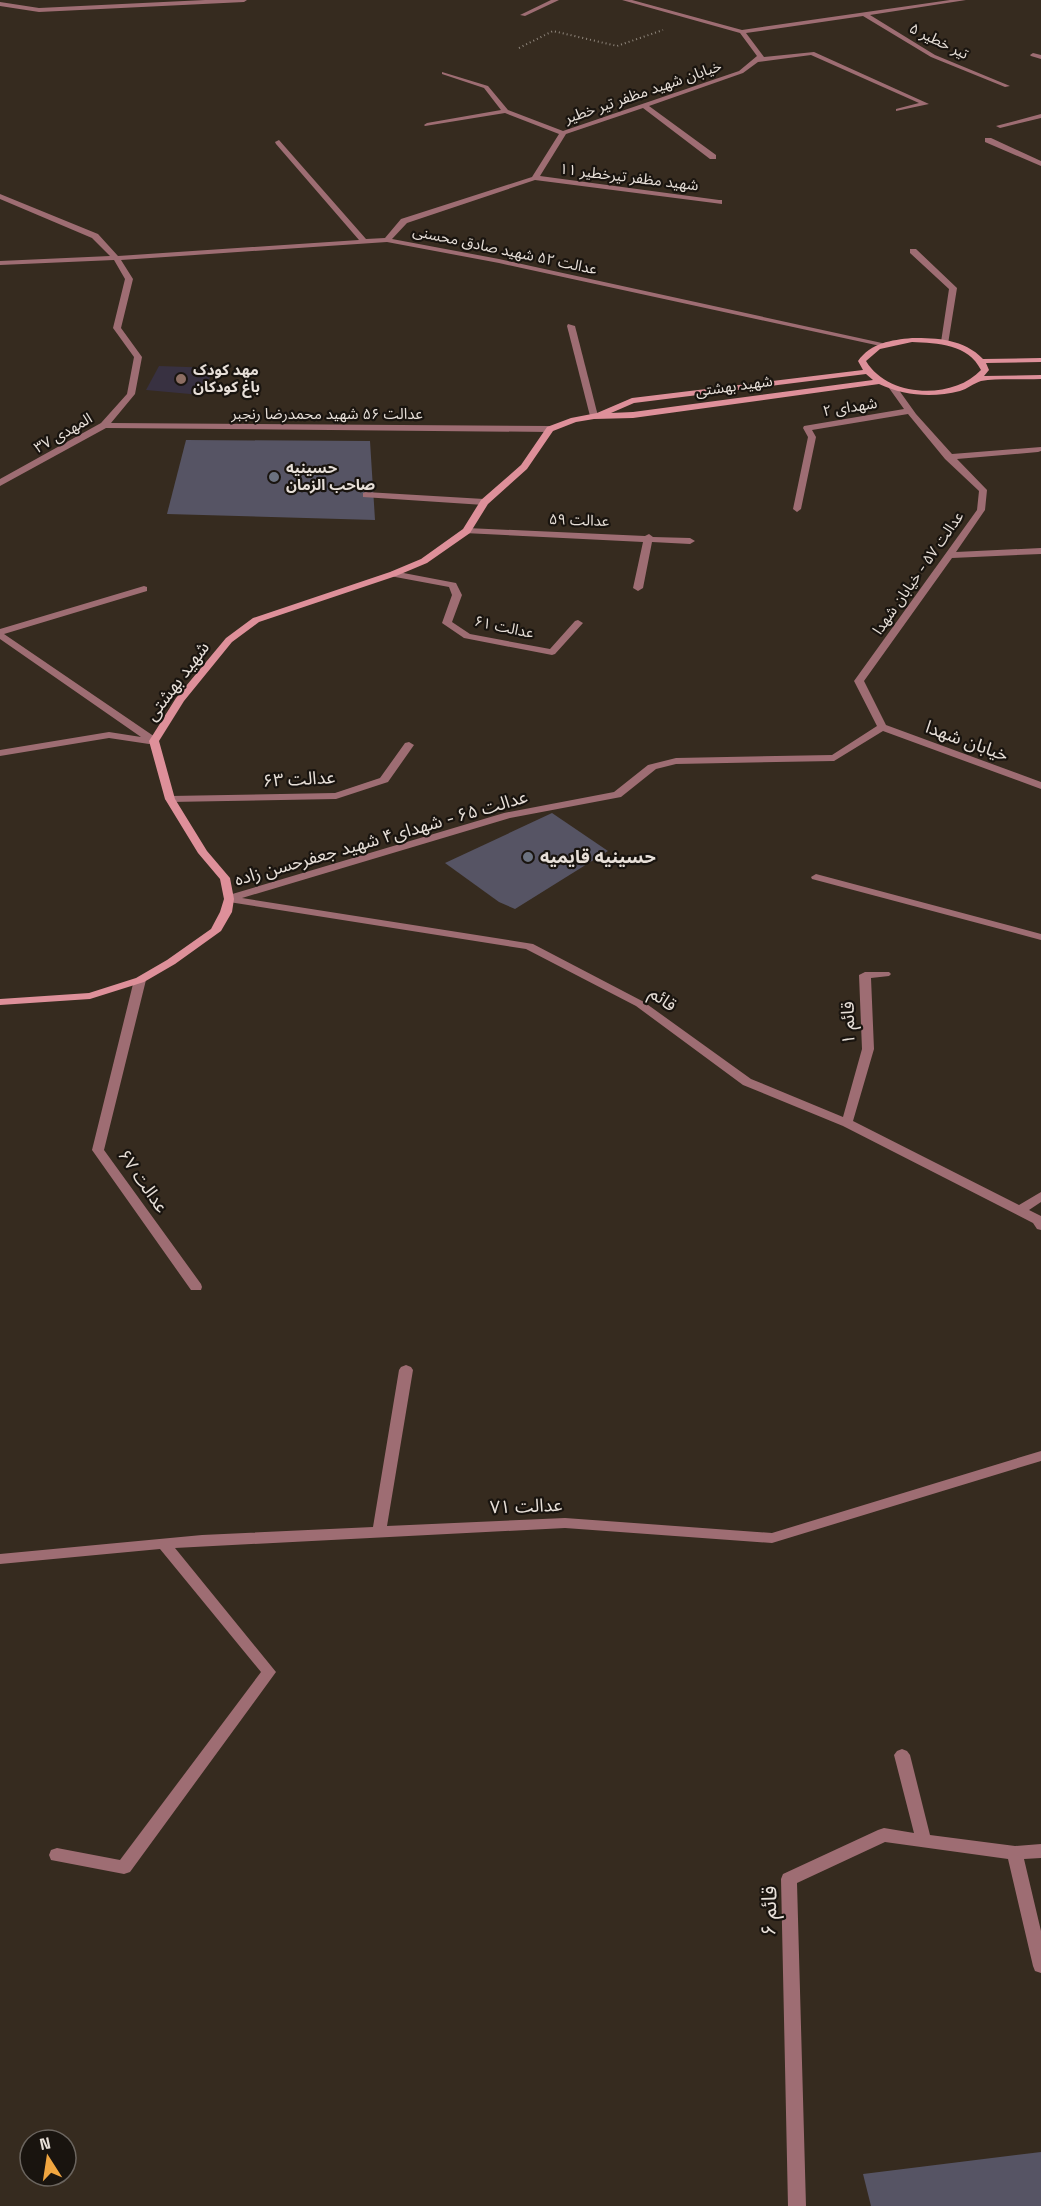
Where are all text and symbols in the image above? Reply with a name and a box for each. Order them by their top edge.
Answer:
street label: تیر خطیر ۵ [907,18,972,63]
street label: خیابان شهید مظفر تیر خطیر [561,56,724,128]
street label: شهید مظفر تیرخطیر ۱۱ [558,159,700,194]
street label: عدالت ۵۲ شهید صادق محسنی [411,221,599,278]
place label: مهد کودک باغ کودکان [193,360,260,398]
street label: شهید بهشتی [694,371,774,400]
marker: مهد کودک باغ کودکان [174,372,188,386]
street label: شهدای ۲ [821,393,879,420]
street label: عدالت ۵۶ شهید محمدرضا رنجبر [230,404,423,423]
street label: المهدی ۳۷ [30,408,95,457]
place label: حسینیه صاحب الزمان [286,458,375,494]
marker: حسینیه صاحب الزمان [267,470,281,484]
street label: عدالت ۵۷ - خیابان شهدا [868,507,968,638]
street label: عدالت ۵۹ [548,509,610,530]
street label: عدالت ۶۱ [473,611,536,642]
street label: شهید بهشتی [139,636,214,725]
street label: خیابان شهدا [923,715,1012,766]
street label: عدالت ۶۳ [262,765,336,792]
street label: عدالت ۶۵ - شهدای۴ شهید جعفرحسن زاده [232,785,530,890]
place label: حسینیه قایمیه [540,845,656,868]
marker: حسینیه قایمیه [521,850,535,864]
street label: قائم [644,981,681,1018]
street label: قائم ۱ [836,1001,861,1045]
street label: عدالت ۶۷ [113,1144,174,1217]
street label: عدالت ۷۱ [489,1493,563,1518]
street label: قائم ۶ [755,1886,784,1936]
north arrow [18,2128,78,2188]
text: N [38,2132,52,2155]

